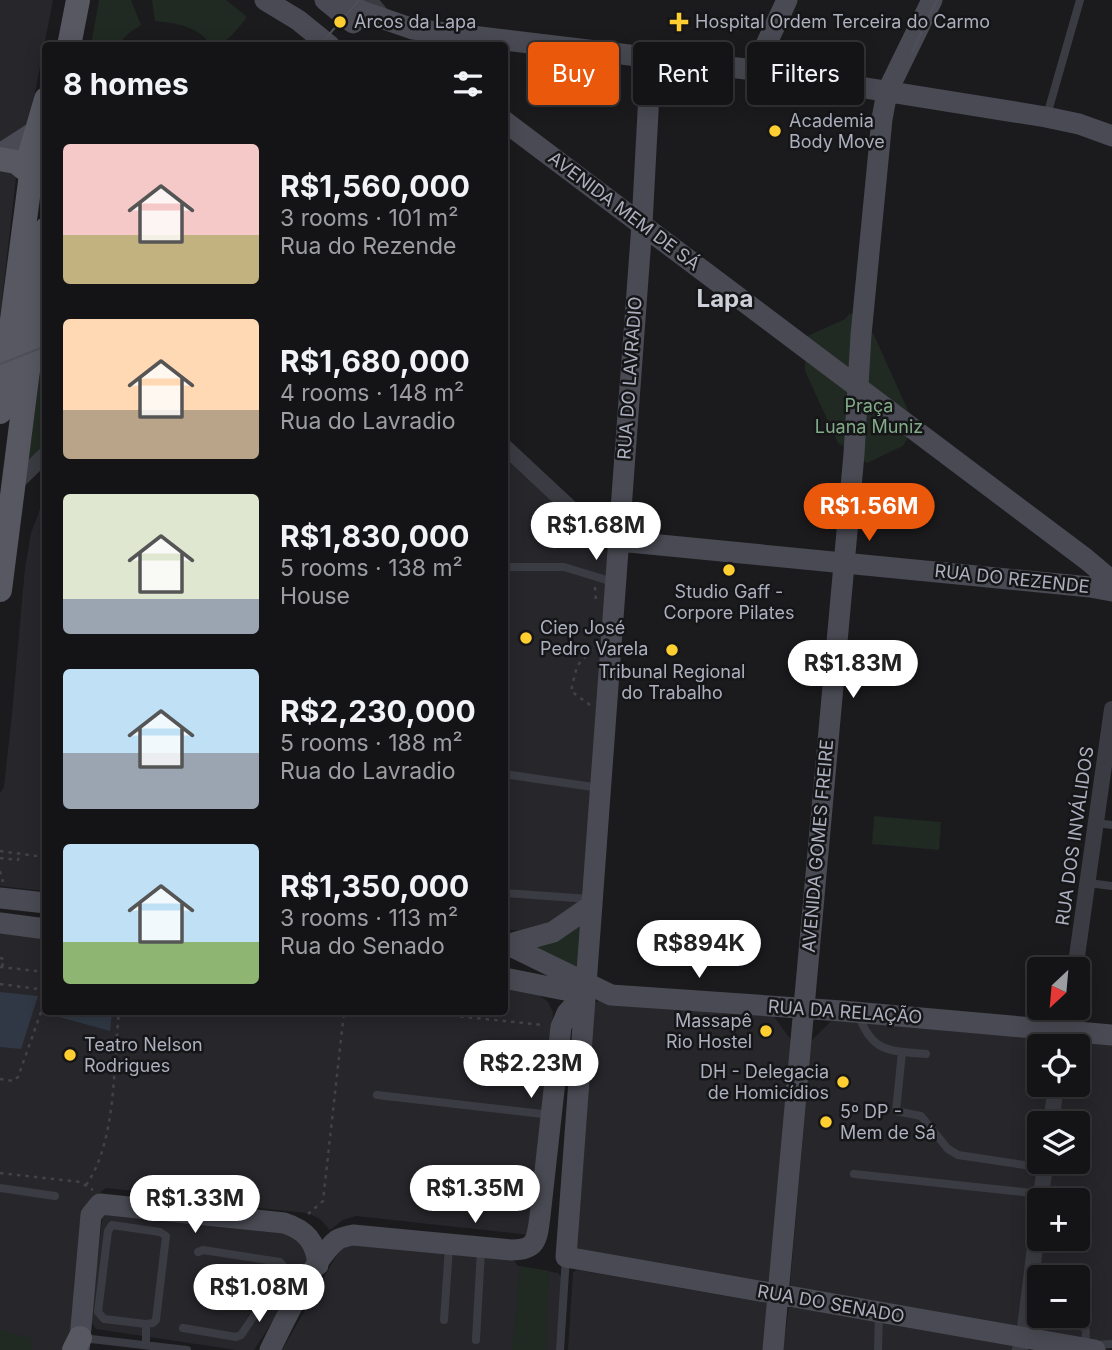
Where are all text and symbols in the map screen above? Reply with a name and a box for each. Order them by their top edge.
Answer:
place label: Arcos da Lapa [354,11,476,32]
place label: Hospital Ordem Terceira do Carmo [695,11,990,32]
marker: Hospital Ordem Terceira do Carmo [669,12,689,32]
marker: Arcos da Lapa [332,14,348,30]
chip: Buy [528,42,619,105]
chip: Rent [633,42,733,105]
chip: Filters [747,42,864,105]
icon: filters [449,65,487,103]
text: 8 homes [63,66,189,102]
place label: Academia Body Move [789,110,885,152]
marker: Academia Body Move [767,123,783,139]
street label: AVENIDA MEM DE SÁ [545,146,705,274]
text: R$1,560,000 [280,168,470,204]
icon: home [119,172,203,256]
text: 3 rooms · 101 m² [280,204,458,232]
text: Rua do Rezende [280,232,457,260]
district label: Lapa [697,284,753,313]
street label: RUA DO LAVRADIO [613,296,646,460]
text: R$1,680,000 [280,343,470,379]
icon: home [119,347,203,431]
text: 4 rooms · 148 m² [280,379,464,407]
park label: Praça Luana Muniz [815,395,923,437]
text: Rua do Lavradio [280,407,456,435]
pin: R$1.56M [804,484,934,543]
text: R$1.56M [820,492,918,520]
pin: R$1.68M [531,503,661,562]
text: R$1.68M [547,511,645,539]
text: R$1,830,000 [280,518,470,554]
icon: home [119,522,203,606]
text: 5 rooms · 138 m² [280,554,463,582]
street label: RUA DO REZENDE [933,560,1091,597]
marker: Studio Gaff - Corpore Pilates [721,562,737,578]
place label: Studio Gaff - Corpore Pilates [664,581,794,623]
text: House [280,582,350,610]
place label: Ciep José Pedro Varela [540,617,648,659]
marker: Ciep José Pedro Varela [518,630,534,646]
pin: R$1.83M [788,640,918,700]
marker: Tribunal Regional do Trabalho [664,642,680,658]
text: R$1.83M [804,649,902,677]
place label: Tribunal Regional do Trabalho [599,661,745,703]
text: R$2,230,000 [280,693,476,729]
icon: home [119,697,203,781]
text: 5 rooms · 188 m² [280,729,463,757]
street label: AVENIDA GOMES FREIRE [798,739,837,953]
street label: RUA DOS INVÁLIDOS [1051,745,1097,927]
text: Rua do Lavradio [280,757,456,785]
text: R$1,350,000 [280,868,469,904]
icon: home [119,872,203,956]
text: 3 rooms · 113 m² [280,904,458,932]
pin: R$894K [642,920,756,980]
text: R$894K [653,929,745,957]
text: Rua do Senado [280,932,445,960]
north arrow [1027,957,1090,1020]
map controls [1027,957,1090,1328]
street label: RUA DA RELAÇÃO [767,995,923,1027]
place label: Massapê Rio Hostel [666,1010,752,1052]
marker: Massapê Rio Hostel [758,1023,774,1039]
place label: Teatro Nelson Rodrigues [84,1034,203,1076]
button: locate [1027,1034,1090,1097]
pin: R$2.23M [466,1040,596,1100]
marker: Teatro Nelson Rodrigues [62,1047,78,1063]
text: R$2.23M [479,1049,583,1077]
place label: DH - Delegacia de Homicídios [700,1061,829,1103]
marker: DH - Delegacia de Homicídios [835,1074,851,1090]
place label: 5º DP - Mem de Sá [840,1101,936,1143]
button: layers [1027,1111,1090,1174]
marker: 5º DP - Mem de Sá [818,1114,834,1130]
pin: R$1.35M [410,1166,540,1225]
text: R$1.35M [426,1174,524,1202]
pin: R$1.33M [130,1176,260,1235]
text: R$1.33M [146,1184,244,1212]
button: + [1027,1188,1090,1251]
pin: R$1.08M [194,1264,324,1324]
button: − [1027,1265,1090,1328]
text: R$1.08M [210,1273,309,1301]
street label: RUA DO SENADO [756,1280,906,1327]

